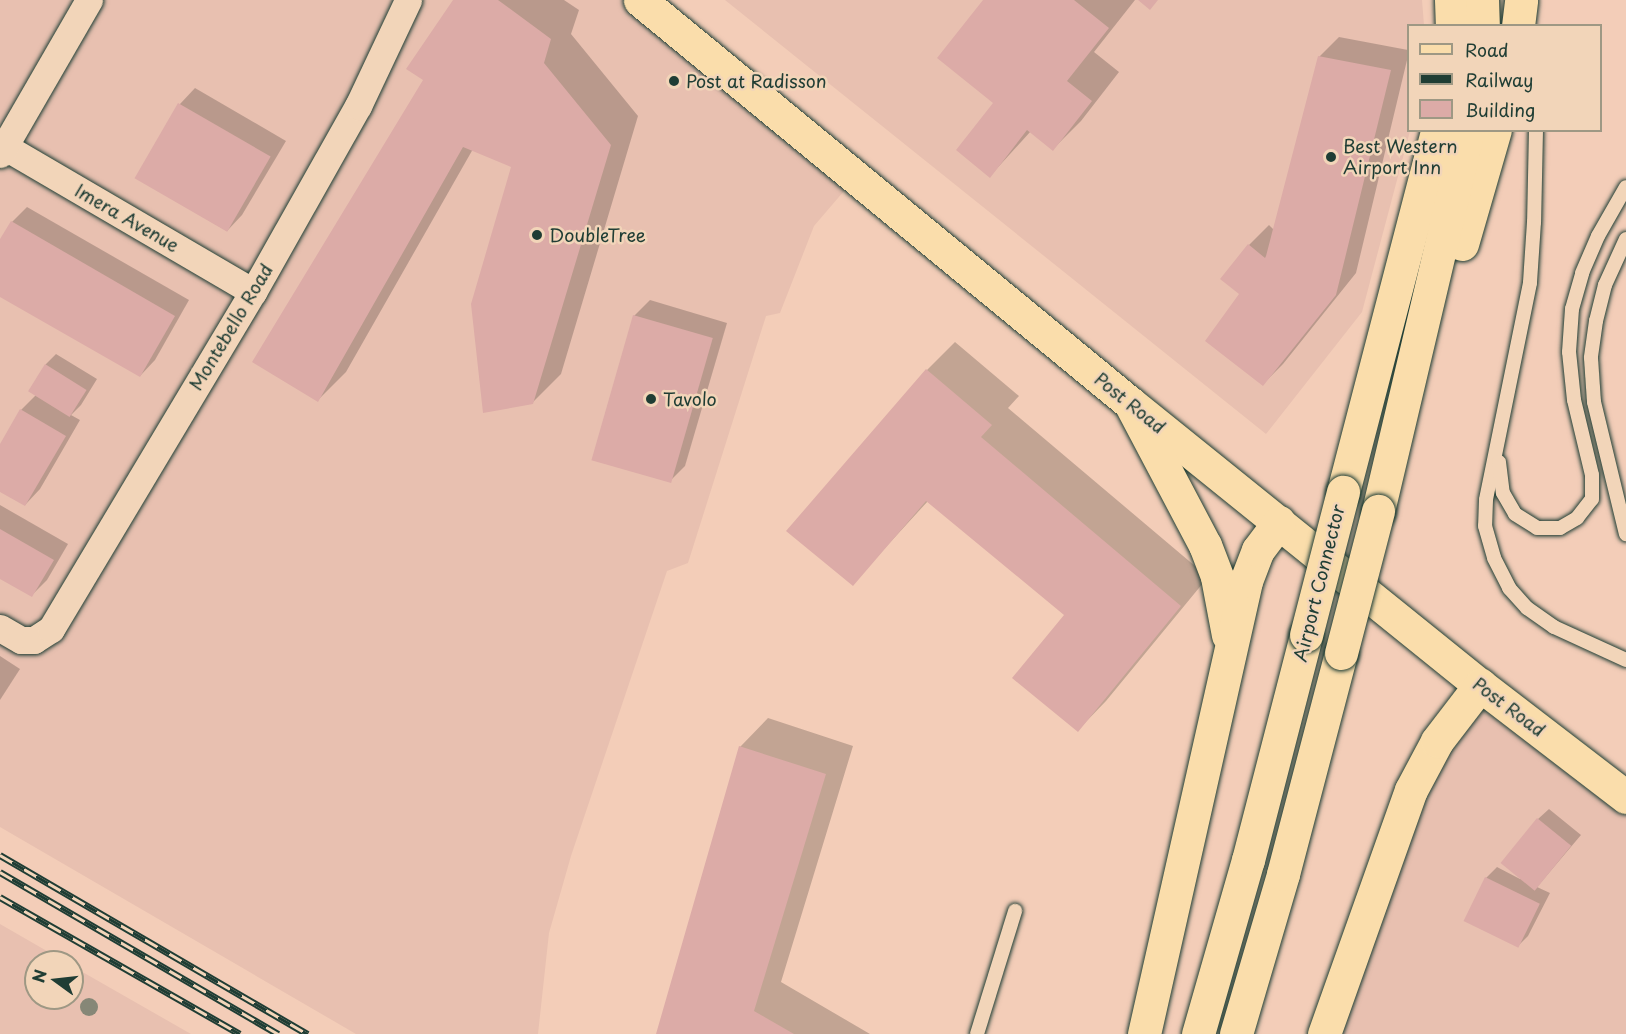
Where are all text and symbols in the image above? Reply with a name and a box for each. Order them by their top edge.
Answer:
legend [1407,24,1602,132]
text: Road [1465,36,1509,63]
text: Railway [1465,66,1533,93]
place label: Post at Radisson [686,70,828,92]
marker: Post at Radisson [667,74,681,88]
text: Building [1465,96,1535,123]
place label: Best Western Airport Inn [1343,136,1458,178]
marker: Best Western Airport Inn [1324,150,1338,164]
street label: Imera Avenue [71,179,183,257]
place label: DoubleTree [549,224,646,246]
marker: DoubleTree [530,228,544,242]
street label: Montebello Road [185,260,277,394]
street label: Post Road [1090,368,1170,438]
place label: Tavolo [663,388,717,410]
marker: Tavolo [644,392,658,406]
street label: Airport Connector [1289,502,1349,664]
street label: Post Road [1469,673,1549,741]
north arrow [24,950,84,1010]
text: N [25,967,52,985]

